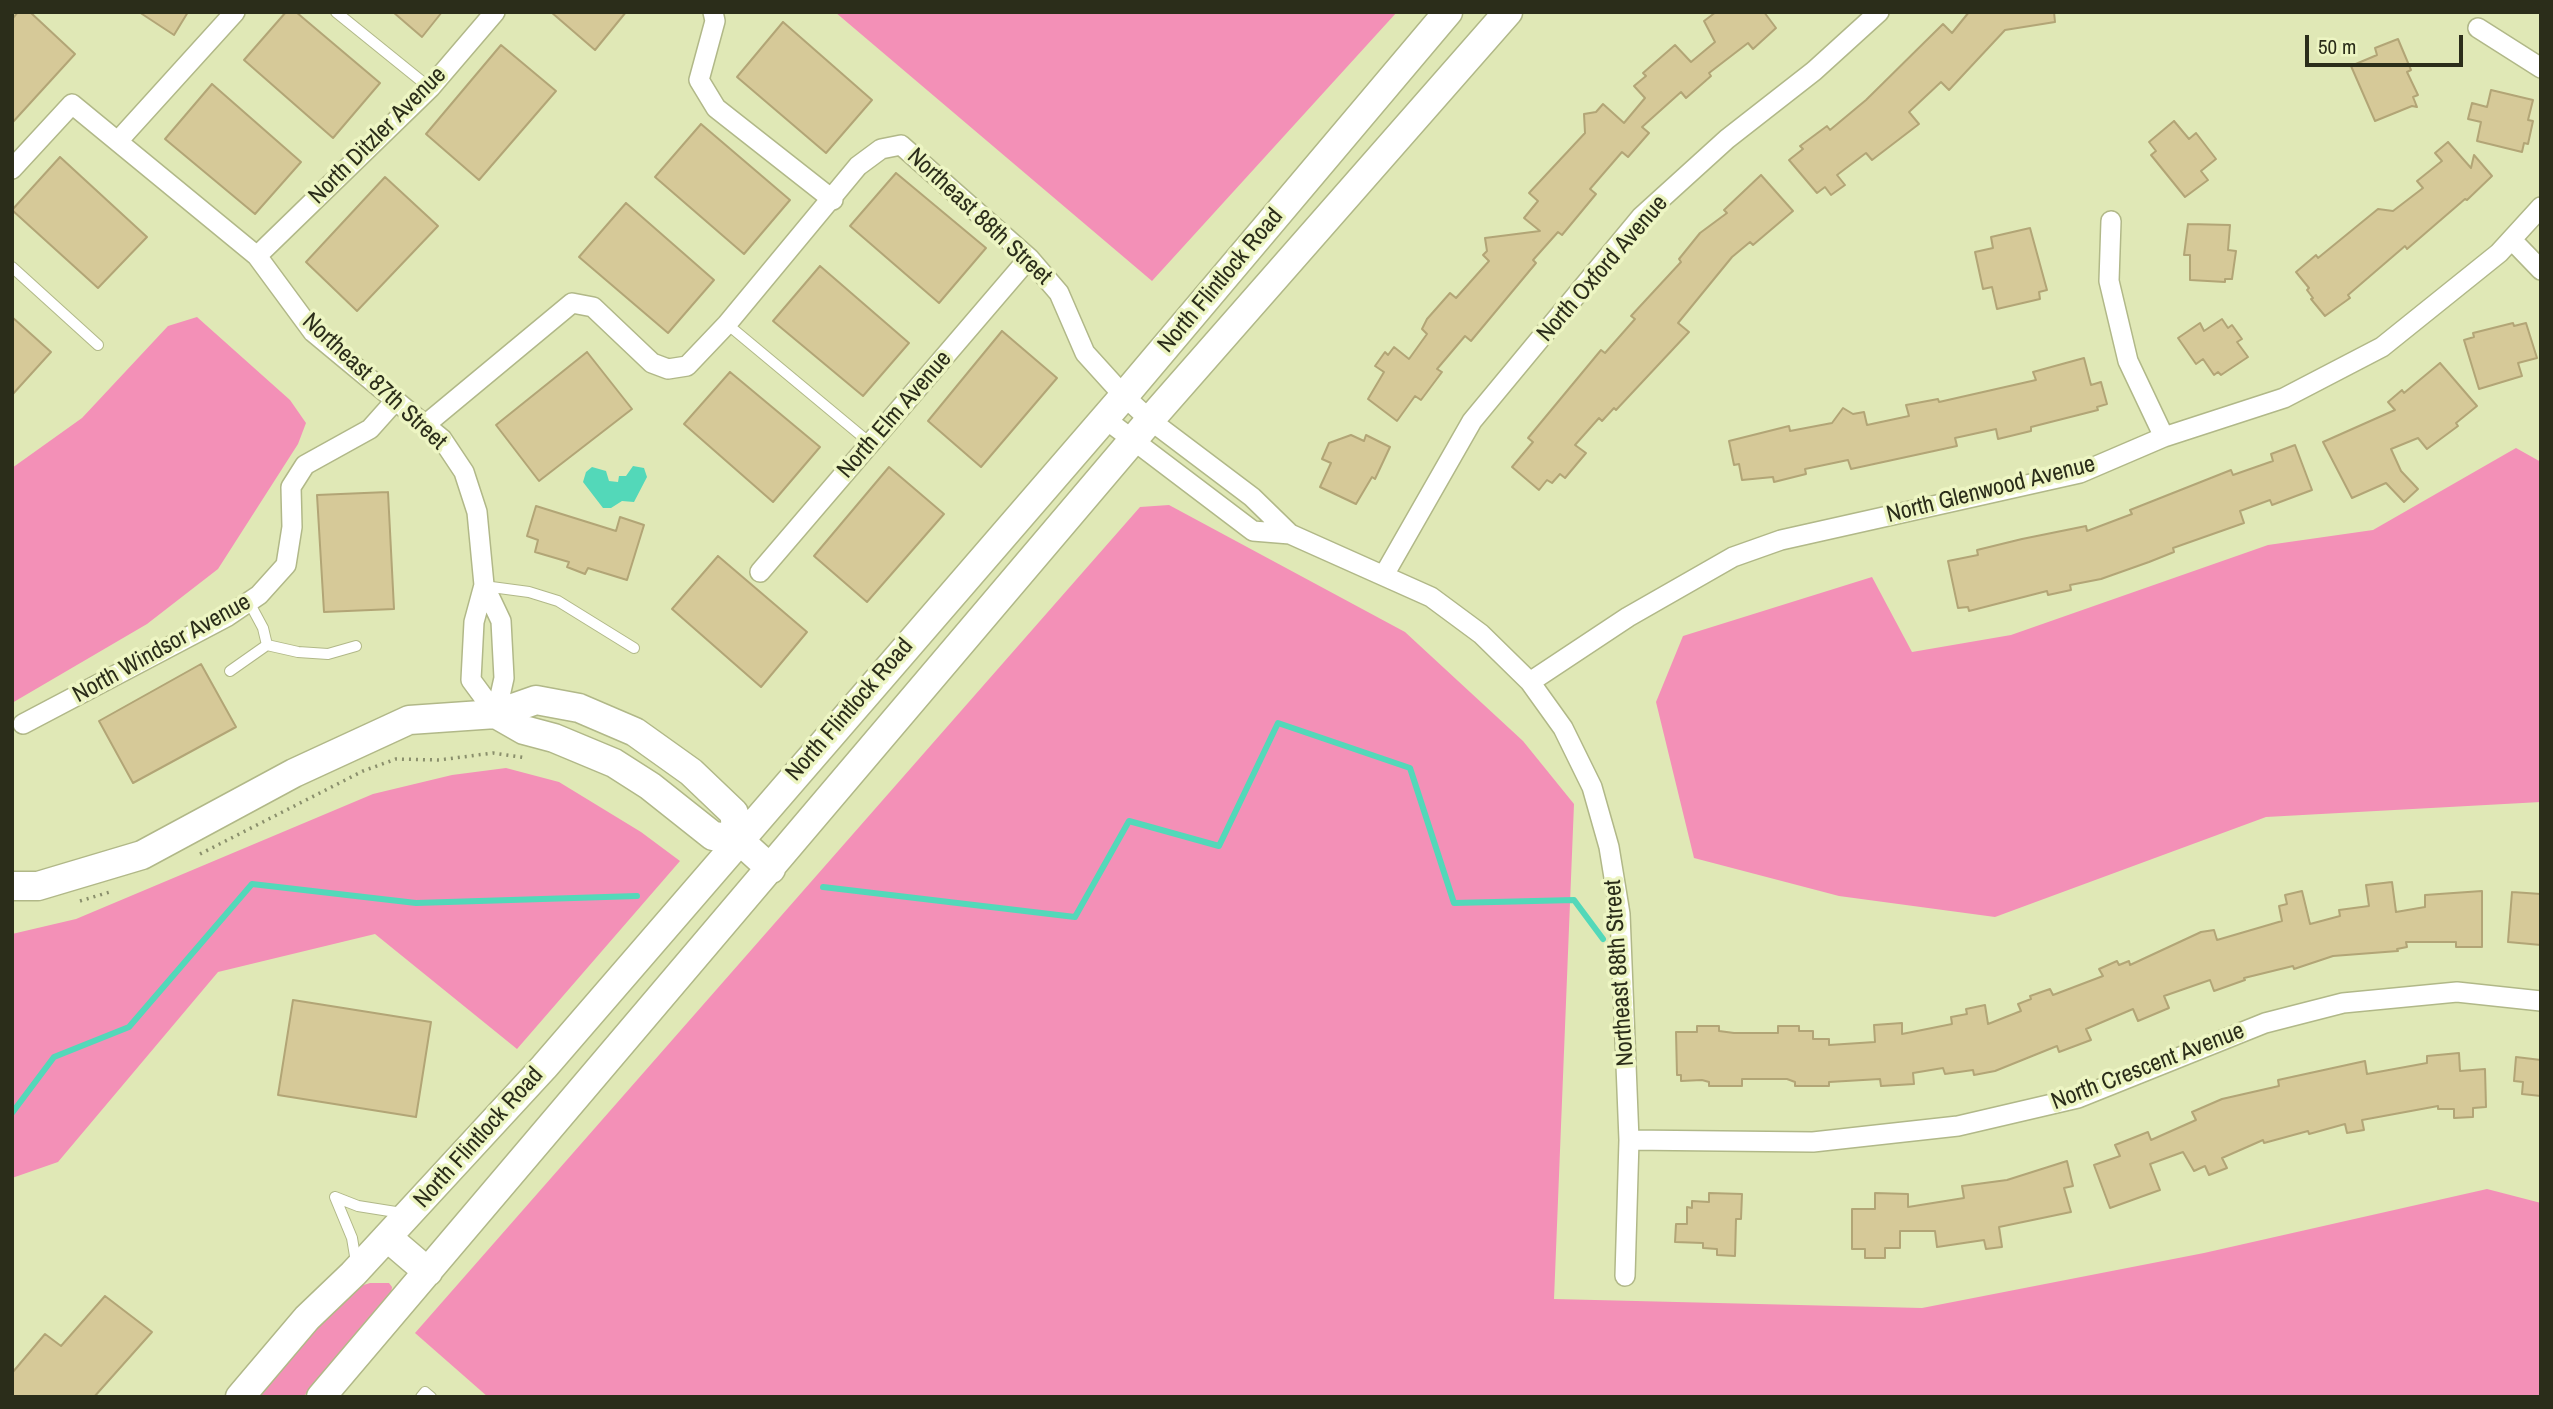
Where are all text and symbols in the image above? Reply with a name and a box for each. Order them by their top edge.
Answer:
scale bar [2308,21,2466,65]
text: 50 m [2318,32,2356,61]
street label: North Ditzler Avenue [303,61,453,211]
street label: Northeast 88th Street [901,143,1057,291]
street label: North Oxford Avenue [1532,190,1674,348]
street label: North Flintlock Road [1152,203,1290,359]
street label: Northeast 87th Street [296,308,452,456]
street label: North Elm Avenue [832,345,958,485]
street label: North Glenwood Avenue [1884,450,2098,530]
street label: North Windsor Avenue [68,588,256,710]
street label: North Flintlock Road [780,633,920,787]
street label: Northeast 88th Street [1599,879,1641,1067]
street label: North Crescent Avenue [2048,1017,2248,1117]
street label: North Flintlock Road [408,1062,550,1214]

